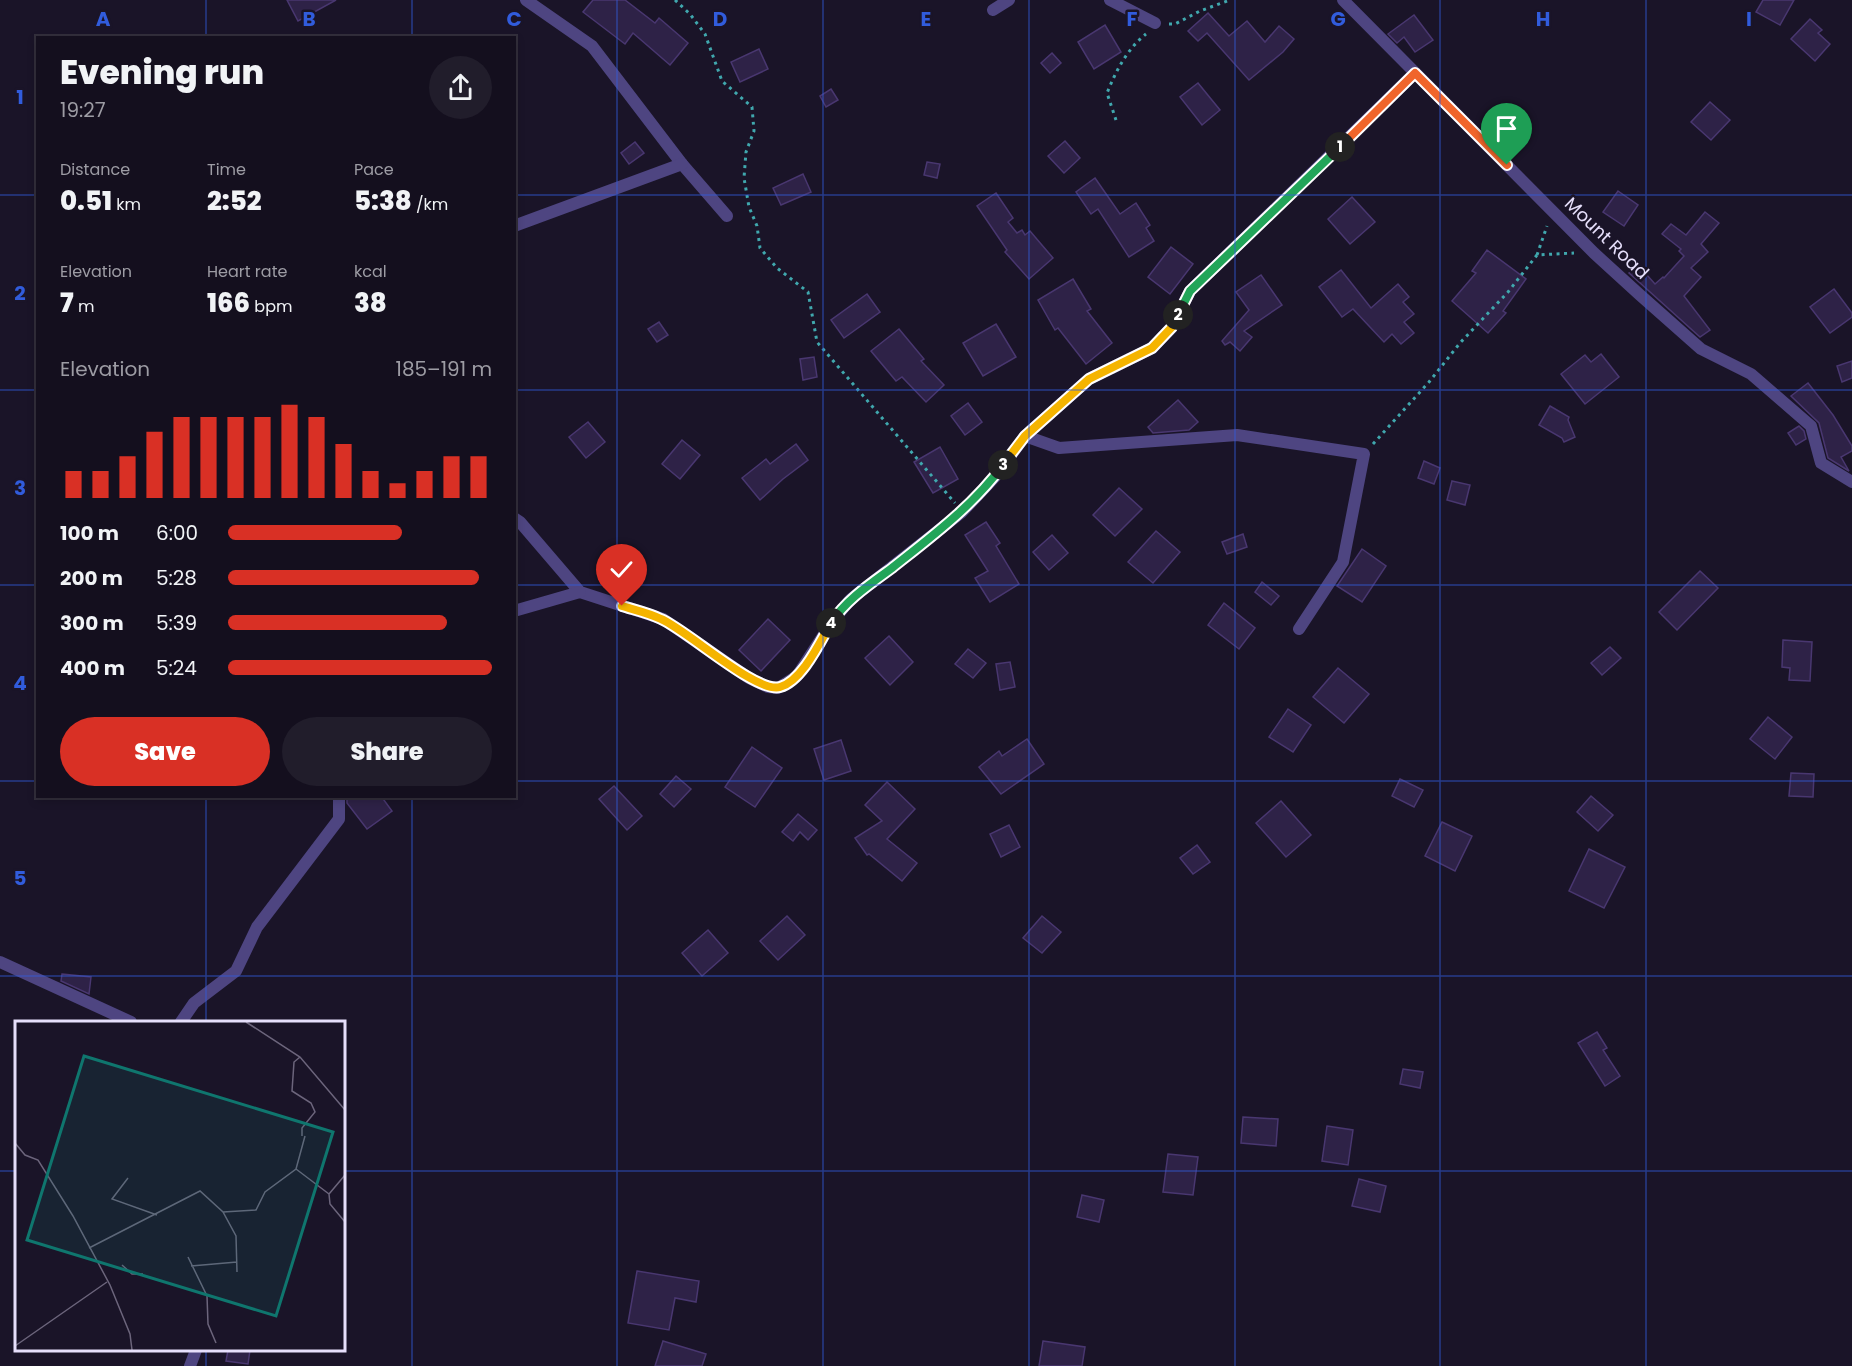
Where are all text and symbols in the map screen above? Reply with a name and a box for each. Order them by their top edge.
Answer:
text: A [96,5,111,33]
text: B [302,5,316,33]
text: C [506,5,522,33]
text: D [713,5,727,33]
text: E [921,5,931,33]
text: F [1127,5,1138,33]
text: G [1330,5,1346,33]
text: H [1536,5,1550,33]
text: I [1746,5,1752,33]
text: Evening run [60,49,264,96]
button: share [429,56,492,119]
text: 1 [16,83,24,111]
text: 19:27 [60,96,106,124]
pin [1481,103,1532,165]
icon: arrive [1490,112,1523,145]
pin: 1 [1325,132,1355,162]
text: 1 [1337,135,1343,158]
text: Distance [60,158,130,181]
text: Time [207,158,246,181]
text: Pace [354,158,394,181]
text: 0.51 [60,183,112,219]
text: 2:52 [207,183,261,219]
text: 5:38 [354,183,412,219]
street label: Mount Road [1559,191,1655,285]
text: km [112,193,141,216]
text: /km [412,193,448,216]
text: Elevation [60,260,132,283]
text: Heart rate [207,260,287,283]
text: kcal [354,260,387,283]
text: 2 [14,279,26,307]
text: 7 [60,285,74,321]
text: 166 [207,285,250,321]
text: 38 [354,285,387,321]
text: m [74,295,94,318]
text: bpm [250,295,292,318]
pin: 2 [1163,300,1193,330]
text: 2 [1173,303,1183,326]
text: Elevation [60,355,150,383]
text: 185–191 m [396,355,492,383]
pin: 3 [988,450,1018,480]
text: 3 [998,453,1008,476]
text: 3 [14,474,26,502]
text: 100 m [60,519,119,547]
text: 6:00 [156,519,198,547]
pin [596,544,647,606]
icon: check [605,553,638,586]
text: 200 m [60,564,123,592]
text: 5:28 [156,564,197,592]
pin: 4 [816,608,846,638]
text: 300 m [60,609,124,637]
text: 5:39 [156,609,197,637]
text: 4 [826,611,836,634]
text: 400 m [60,654,125,682]
text: 5:24 [156,654,197,682]
text: 4 [13,669,27,697]
button: Save [60,717,270,786]
button: Share [282,717,492,786]
text: 5 [14,864,27,892]
inset map [15,1021,345,1351]

